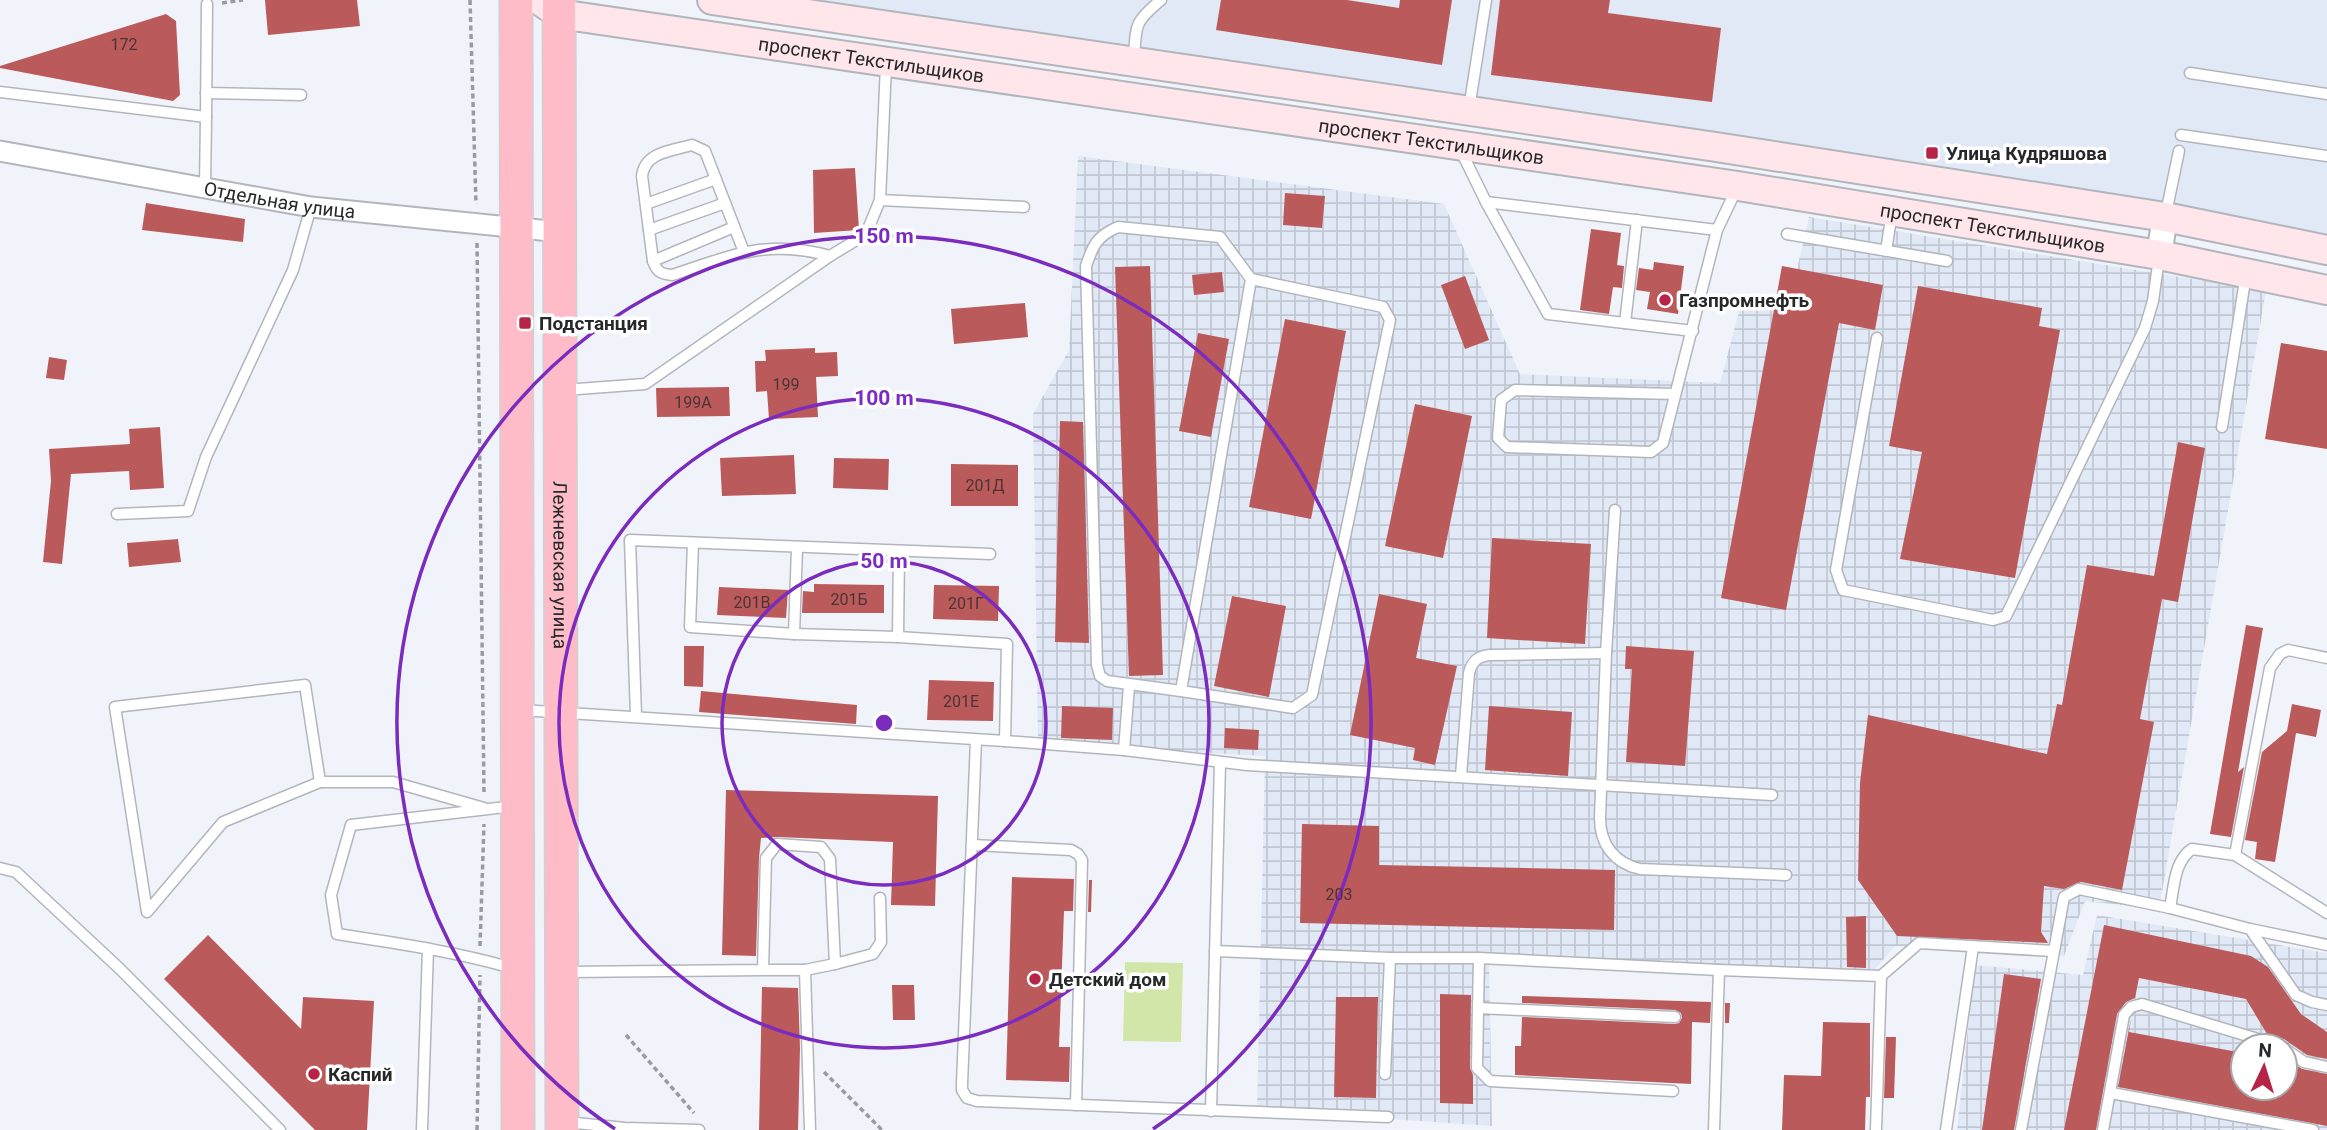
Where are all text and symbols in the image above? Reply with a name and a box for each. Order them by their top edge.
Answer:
street label: проспект Текстильщиков [757,32,986,87]
house number: 172 [111,35,137,54]
street label: проспект Текстильщиков [1317,113,1546,169]
place label: Улица Кудряшова [1946,142,2107,165]
marker: Улица Кудряшова [1924,145,1940,161]
street label: Отдельная улица [202,176,356,223]
street label: проспект Текстильщиков [1878,198,2107,258]
text: 150 m [854,224,914,248]
place label: Газпромнефть [1679,289,1810,312]
marker: Газпромнефть [1657,292,1673,308]
place label: Подстанция [539,312,648,335]
marker: Подстанция [517,315,533,331]
house number: 199 [773,375,799,394]
text: 100 m [854,386,914,410]
house number: 199А [674,393,712,412]
house number: 201Д [965,476,1005,495]
street label: Лежневская улица [549,481,572,649]
text: 50 m [860,549,908,573]
house number: 201Б [830,590,868,609]
house number: 201В [734,593,771,612]
house number: 201Г [948,594,984,613]
house number: 201Е [943,692,979,711]
centre of rings [872,711,896,735]
house number: 203 [1326,885,1352,904]
place label: Детский дом [1049,968,1166,991]
marker: Детский дом [1027,971,1043,987]
north arrow [2229,1032,2299,1102]
text: N [2258,1039,2273,1062]
place label: Каспий [328,1063,393,1086]
marker: Каспий [306,1066,322,1082]

